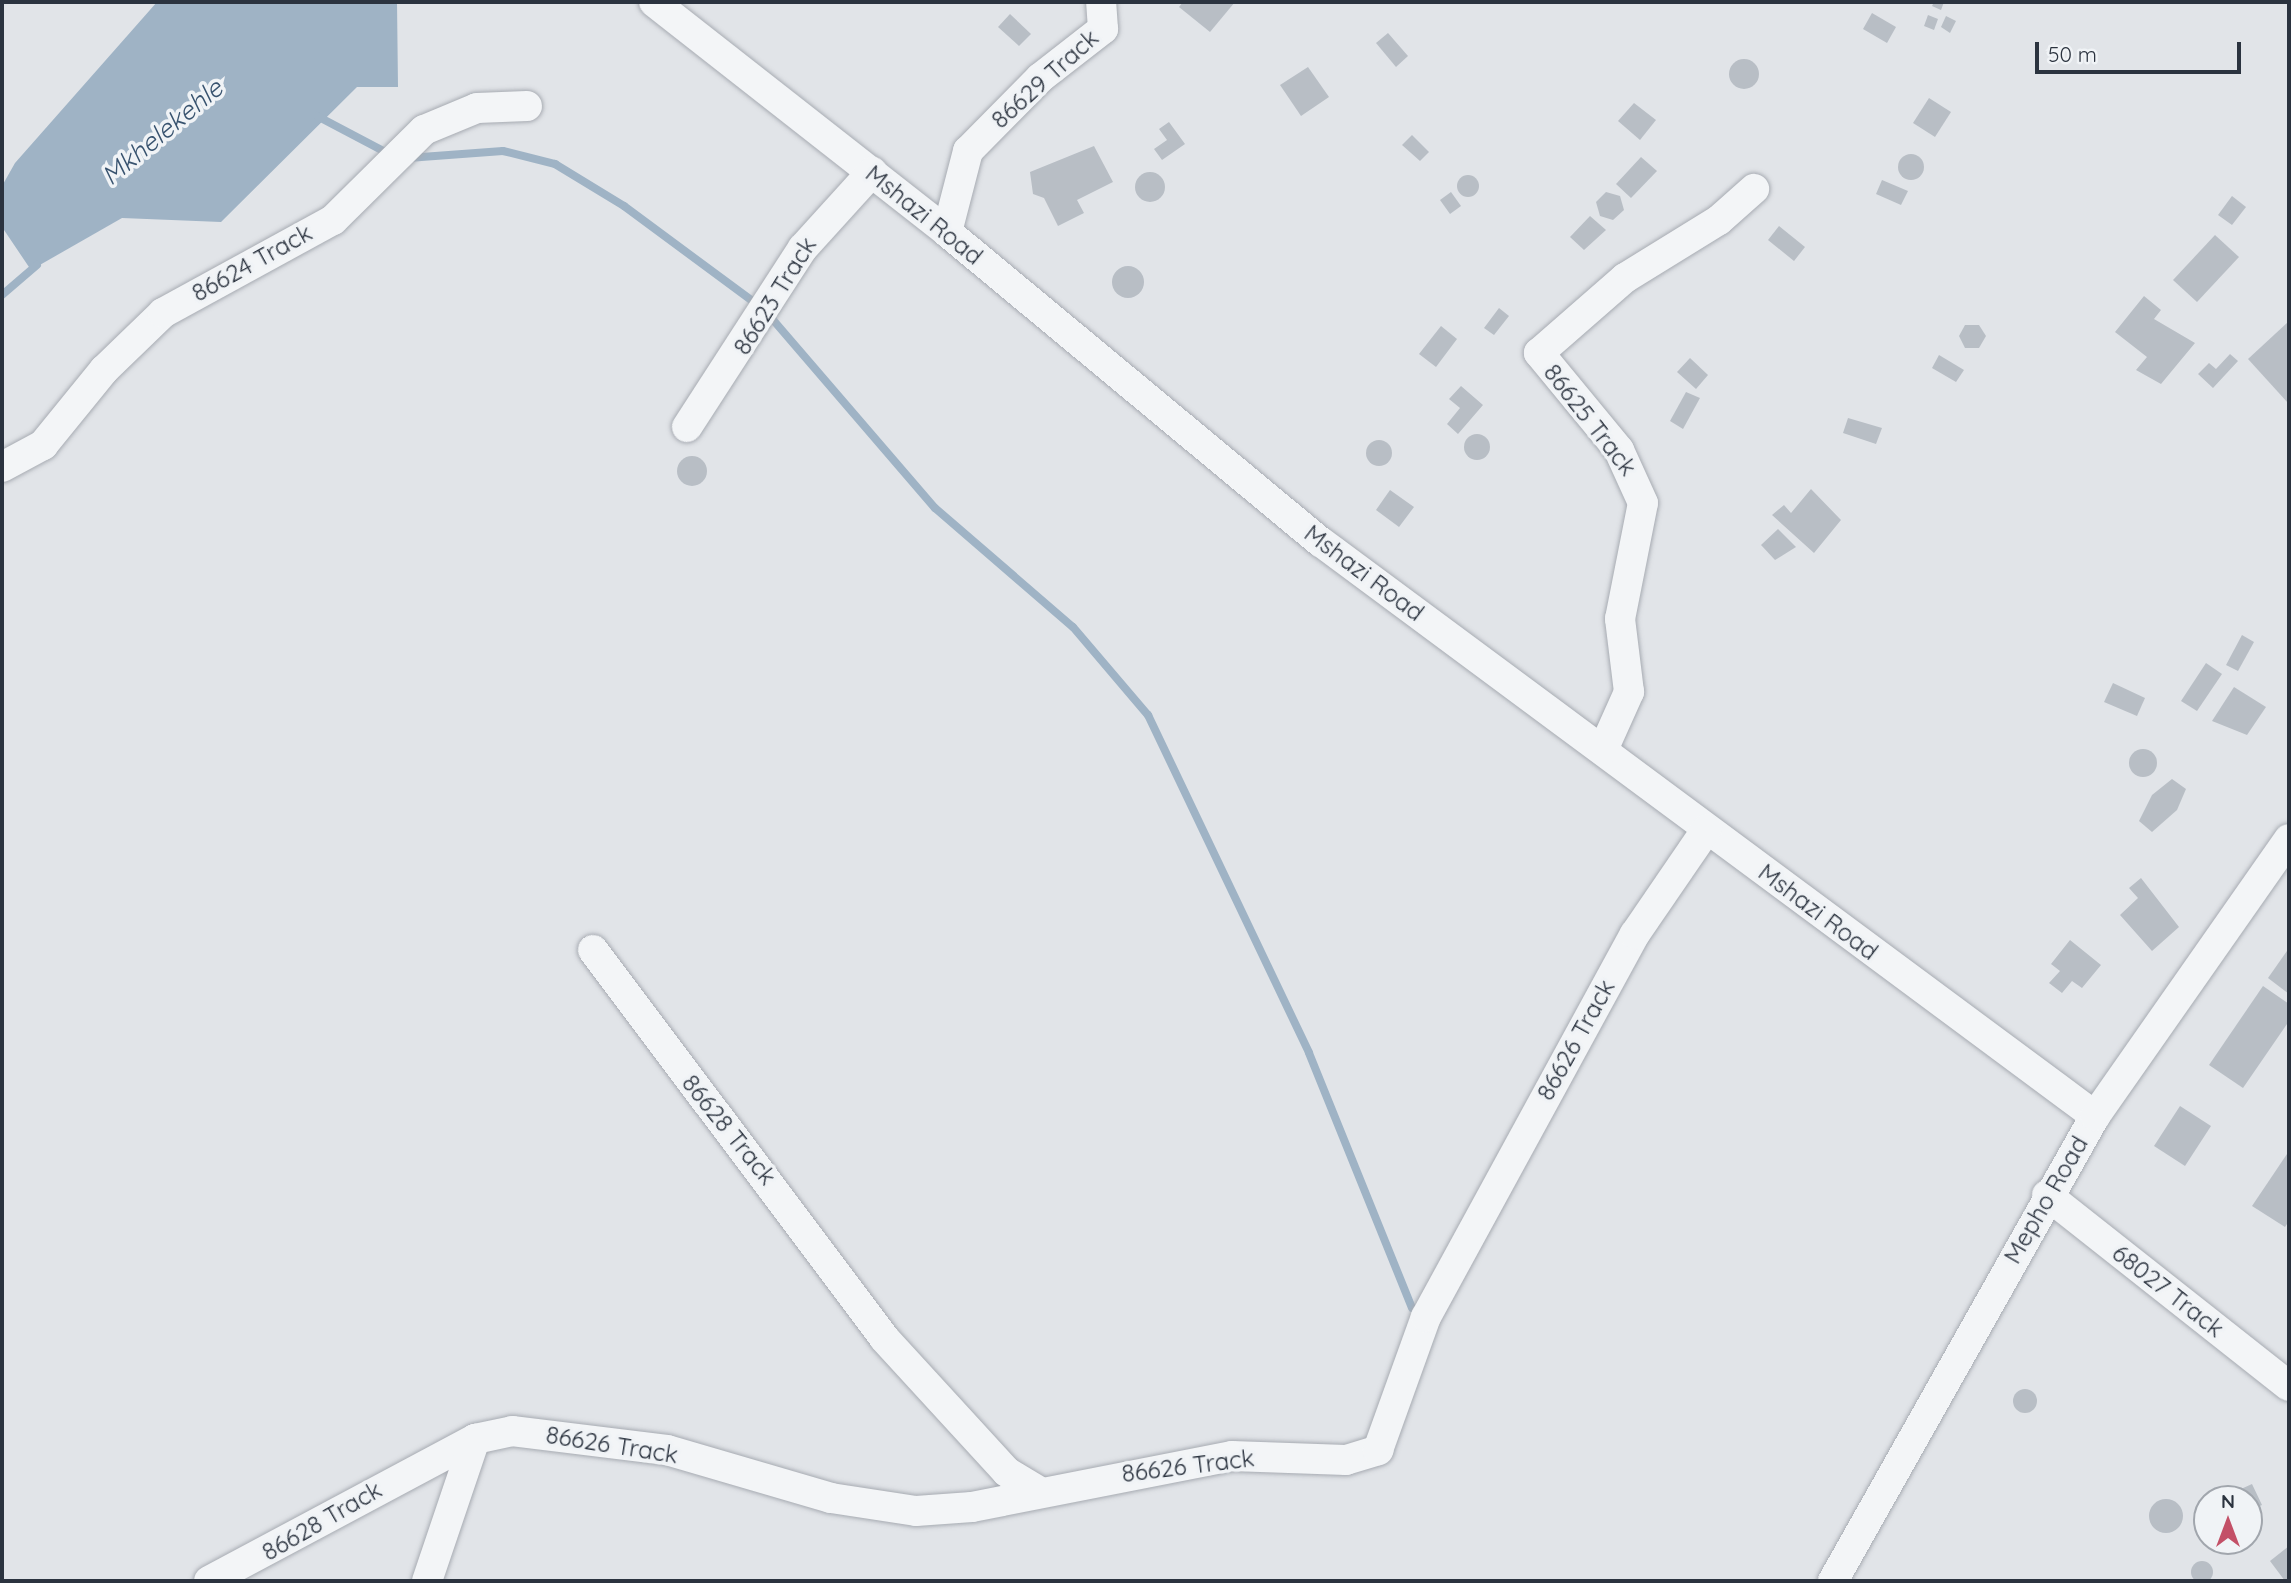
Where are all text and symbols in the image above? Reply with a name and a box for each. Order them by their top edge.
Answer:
street label: 86629 Track [986,24,1104,134]
scale bar [2039,28,2246,72]
text: 50 m [2048,41,2097,67]
water label: Mkhelekehle [95,72,229,192]
street label: Mshazi Road [860,159,988,271]
street label: 86624 Track [187,218,317,308]
street label: 86623 Track [728,232,822,360]
street label: 86625 Track [1538,359,1642,481]
street label: Mshazi Road [1299,519,1429,627]
street label: Mshazi Road [1753,858,1883,966]
street label: 86626 Track [1531,975,1621,1105]
street label: 86628 Track [676,1069,782,1191]
street label: Mepho Road [1998,1131,2094,1269]
street label: 68027 Track [2106,1239,2230,1343]
street label: 86626 Track [544,1420,680,1470]
street label: 86626 Track [1120,1444,1256,1488]
street label: 86628 Track [257,1475,387,1567]
north arrow [2193,1485,2263,1555]
text: N [2221,1489,2235,1513]

